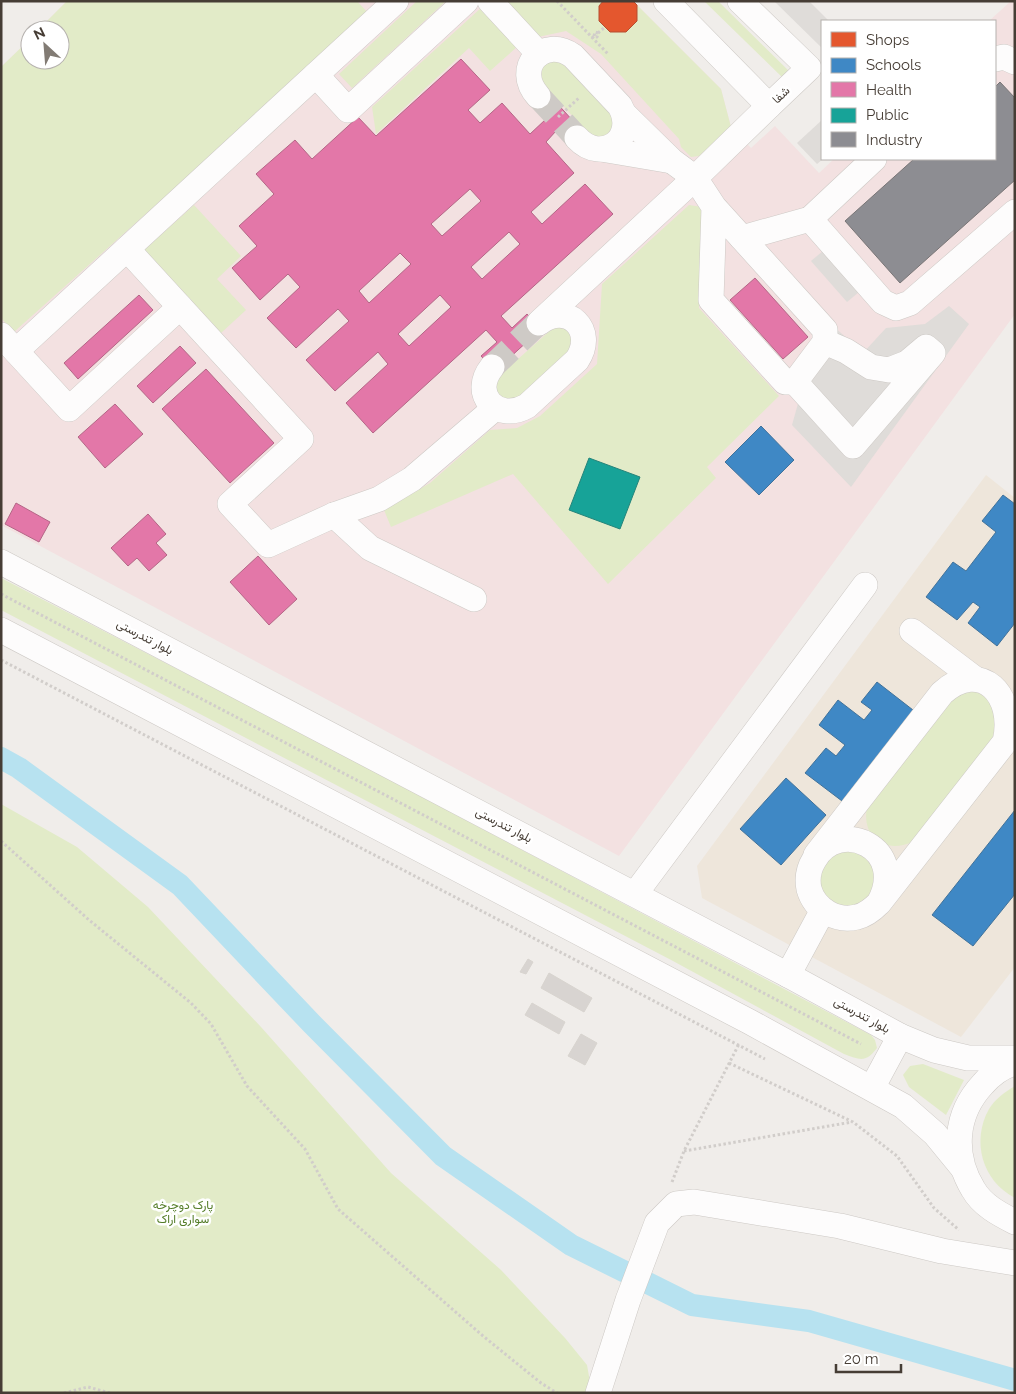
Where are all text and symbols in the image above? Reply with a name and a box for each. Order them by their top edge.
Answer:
north arrow [20,20,70,70]
legend [821,20,996,160]
text: N [31,24,48,43]
text: Shops [866,31,909,49]
text: Schools [866,56,921,74]
text: Health [866,81,912,99]
street label: شفا [769,84,793,106]
text: Public [866,106,909,124]
text: Industry [866,131,922,149]
street label: بلوار تندرستی [114,616,176,659]
street label: بلوار تندرستی [473,804,535,847]
street label: بلوار تندرستی [831,994,892,1037]
park label: پارک دوچرخه سواری اراک [153,1198,214,1227]
scale bar [836,1342,901,1374]
text: 20 m [844,1350,879,1368]

